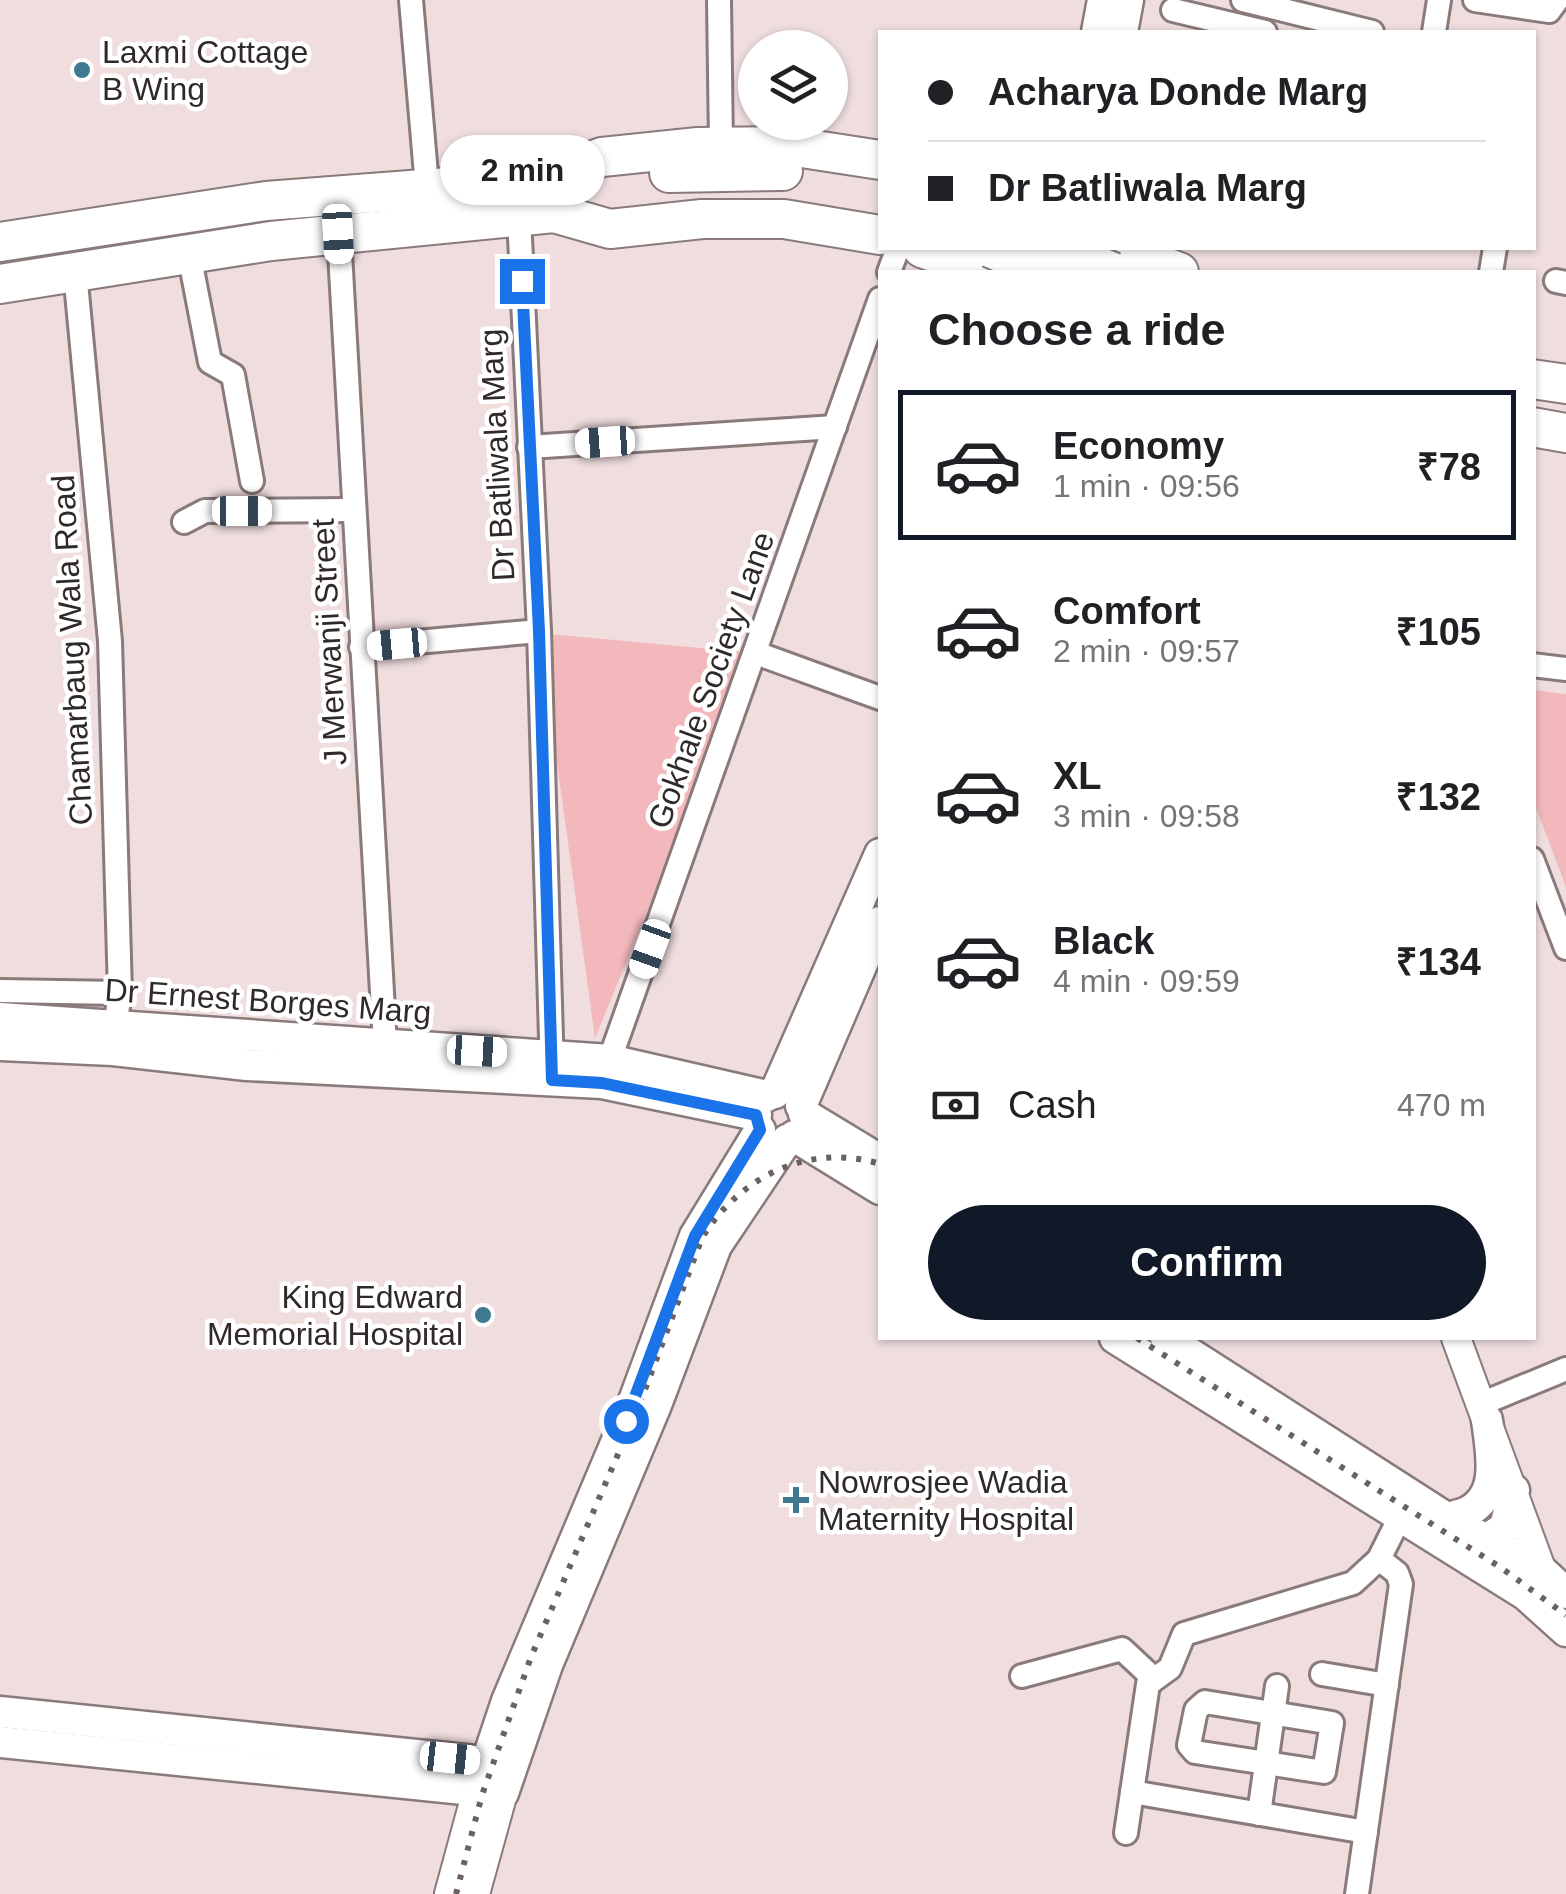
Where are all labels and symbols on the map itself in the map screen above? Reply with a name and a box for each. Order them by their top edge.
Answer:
place label: Laxmi Cottage B Wing [102,34,308,107]
marker: Laxmi Cottage B Wing [71,59,93,81]
callout: 2 min [440,136,604,206]
car [321,203,355,265]
route end [500,259,545,304]
street label: Dr Batliwala Marg [472,328,522,582]
car [574,425,636,459]
street label: Chamarbaug Wala Road [45,474,99,826]
car [212,496,272,526]
street label: J Merwanji Street [305,518,353,766]
street label: Gokhale Society Lane [641,527,781,833]
car [366,626,428,662]
car [626,916,674,982]
street label: Dr Ernest Borges Marg [104,972,432,1030]
car [446,1034,508,1068]
place label: King Edward Memorial Hospital [207,1279,463,1352]
marker: King Edward Memorial Hospital [472,1304,494,1326]
route start [604,1399,649,1444]
place label: Nowrosjee Wadia Maternity Hospital [818,1464,1074,1537]
marker: Nowrosjee Wadia Maternity Hospital [783,1487,809,1513]
car [419,1740,481,1776]

